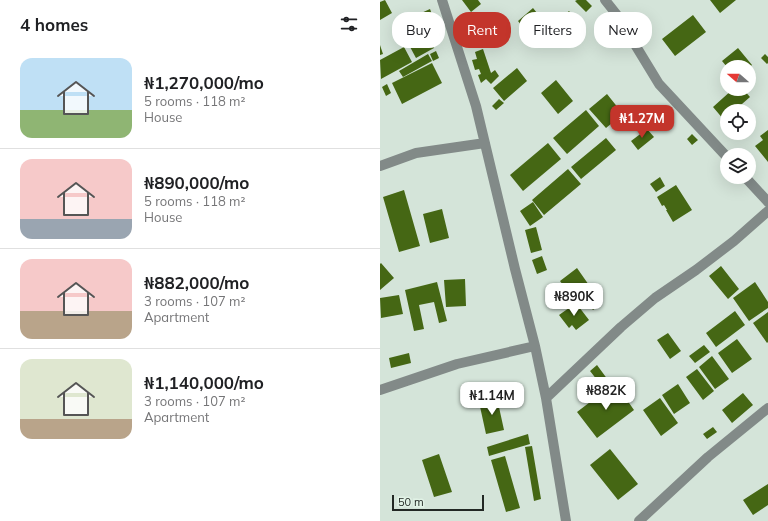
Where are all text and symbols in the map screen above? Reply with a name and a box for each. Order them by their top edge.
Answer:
chip: Buy [392,12,445,48]
chip: Rent [453,12,511,48]
chip: Filters [519,12,586,48]
chip: New [594,12,652,48]
icon: filters [338,13,360,35]
text: 4 homes [20,14,88,35]
north arrow [720,60,756,96]
map controls [720,60,756,184]
text: ₦1,270,000/mo [144,72,264,93]
icon: home [52,74,100,122]
text: 5 rooms · 118 m² [144,93,245,109]
button: locate [720,104,756,140]
pin: ₦1.27M [609,105,675,139]
text: House [144,109,182,125]
text: ₦1.27M [619,110,665,126]
button: layers [720,148,756,184]
text: ₦890,000/mo [144,172,249,193]
icon: home [52,175,100,223]
text: 5 rooms · 118 m² [144,193,245,209]
text: House [144,209,182,225]
text: ₦882,000/mo [144,272,249,293]
icon: home [52,275,100,323]
pin: ₦890K [546,283,602,317]
text: ₦890K [554,288,594,304]
text: 3 rooms · 107 m² [144,293,245,309]
text: Apartment [144,309,209,325]
text: ₦1,140,000/mo [144,372,264,393]
icon: home [52,375,100,423]
pin: ₦882K [578,377,634,411]
pin: ₦1.14M [459,382,525,416]
text: ₦882K [586,382,626,398]
text: ₦1.14M [469,387,515,403]
text: 3 rooms · 107 m² [144,393,245,409]
text: Apartment [144,409,209,425]
scale bar [392,493,484,512]
text: 50 m [398,495,424,509]

